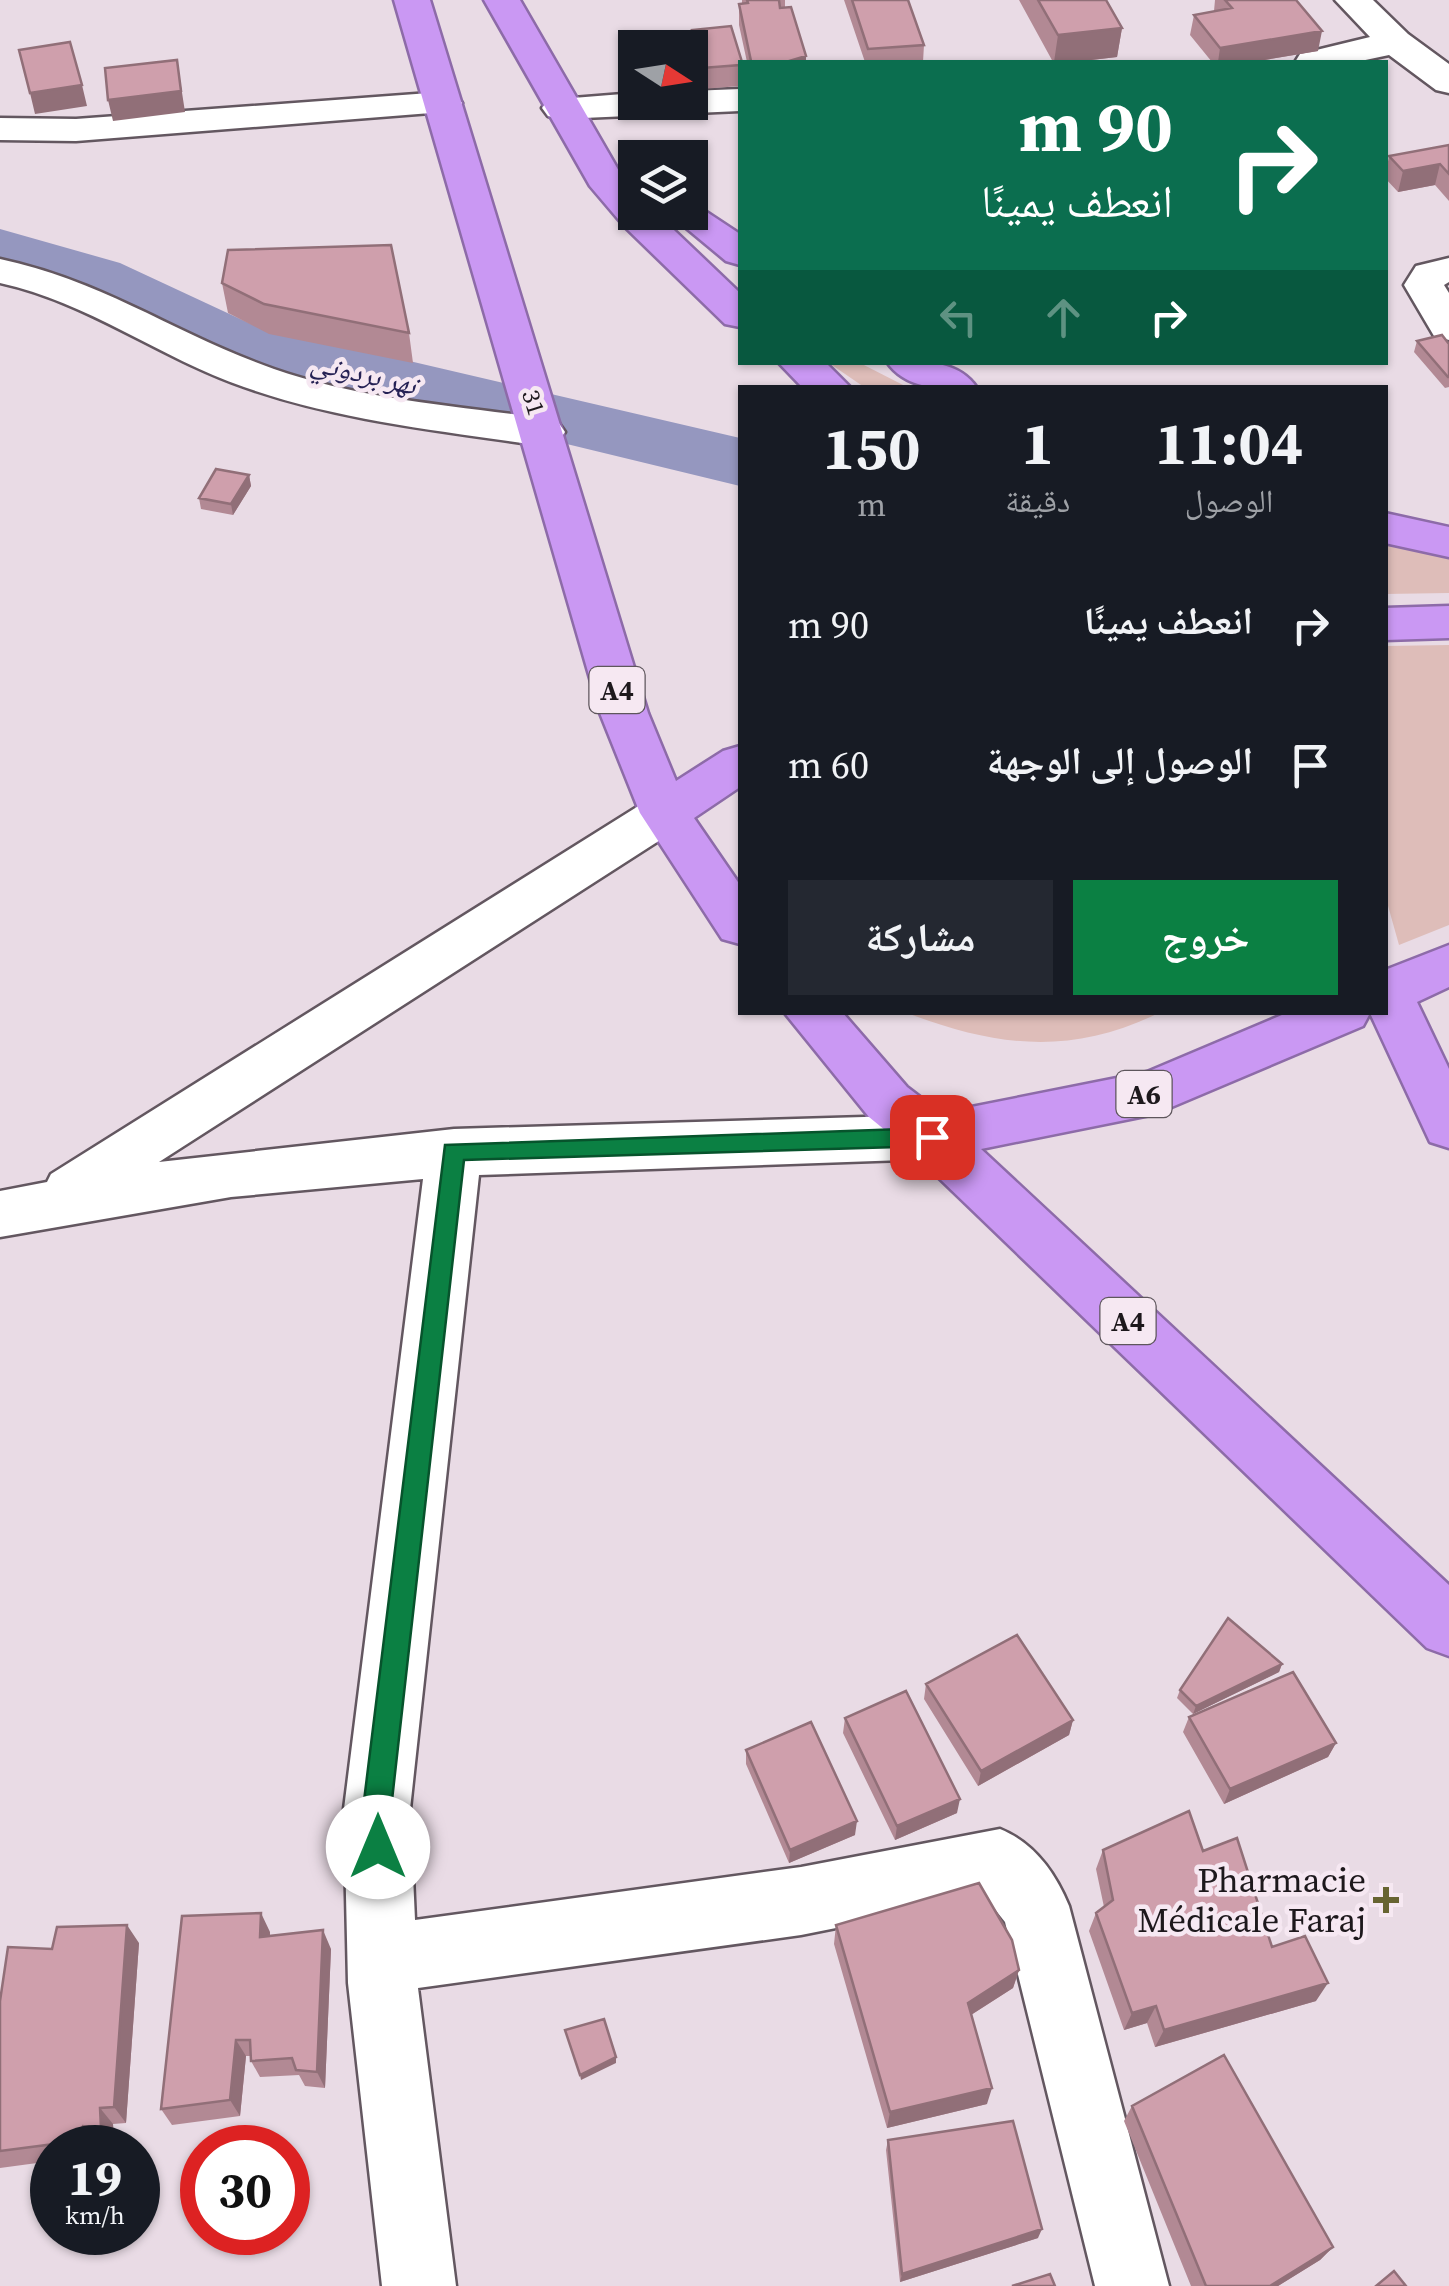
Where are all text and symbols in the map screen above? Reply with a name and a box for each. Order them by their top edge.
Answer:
north arrow [618,30,708,120]
map controls [618,30,708,230]
text: 90 m [1019,78,1173,174]
icon: right [1208,100,1338,230]
button: layers [618,140,708,230]
text: انعطف يمينًا [981,170,1173,232]
icon: left [931,290,986,345]
icon: ahead [1036,290,1091,345]
icon: right [1141,290,1196,345]
water label: نهر بردوني [307,342,424,408]
street label: 31 [514,385,554,419]
text: 1 [1021,402,1054,484]
text: 11:04 [1155,402,1303,484]
text: 150 [823,407,920,489]
text: دقيقة [1005,479,1070,523]
text: الوصول [1185,479,1273,523]
text: m [857,483,886,527]
text: انعطف يمينًا [1084,595,1253,647]
icon: right [1283,598,1338,653]
text: 90 m [788,599,869,651]
road number: A4 [590,667,644,713]
text: الوصول إلى الوجهة [987,735,1253,787]
icon: arrive [1283,738,1338,793]
text: 60 m [788,739,869,791]
button: مشاركة [788,880,1053,995]
button: خروج [1073,880,1338,995]
road number: A6 [1116,1071,1172,1117]
pin [890,1095,975,1180]
icon: arrive [905,1110,960,1165]
road number: A4 [1100,1298,1156,1344]
position arrow [326,1795,430,1899]
place label: Pharmacie Médicale Faraj [1137,1856,1366,1944]
marker: Pharmacie Médicale Faraj [1375,1889,1397,1911]
speed limit sign: 30 [180,2125,310,2255]
text: 19 [68,2143,122,2212]
text: km/h [65,2198,125,2232]

